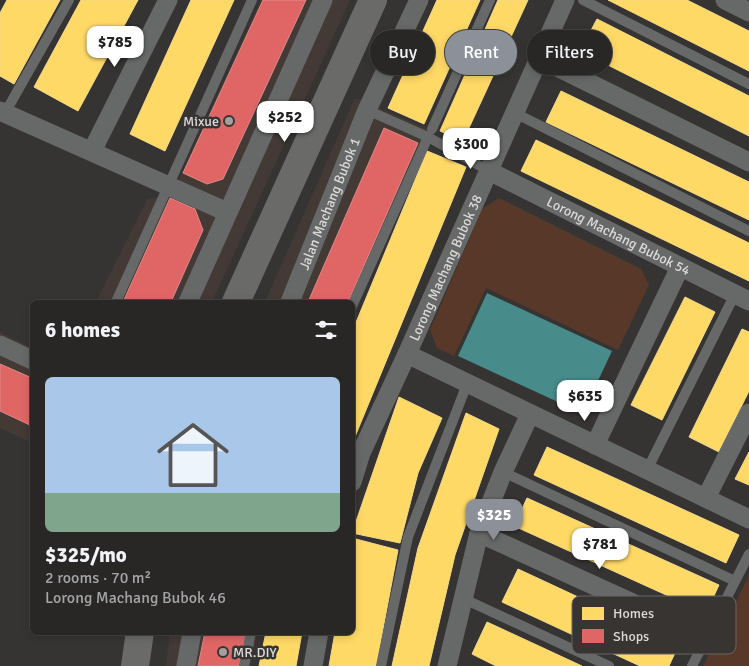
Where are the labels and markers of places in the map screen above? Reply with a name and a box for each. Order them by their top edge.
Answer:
pin: $785 [85,26,145,68]
pin: $252 [255,100,315,143]
place label: Mixue [183,113,219,130]
marker: Mixue [223,115,235,127]
pin: $300 [441,128,501,170]
pin: $635 [555,380,615,422]
pin: $325 [464,498,524,541]
pin: $781 [570,528,630,570]
place label: MR.DIY [233,644,277,661]
marker: MR.DIY [217,646,229,658]

